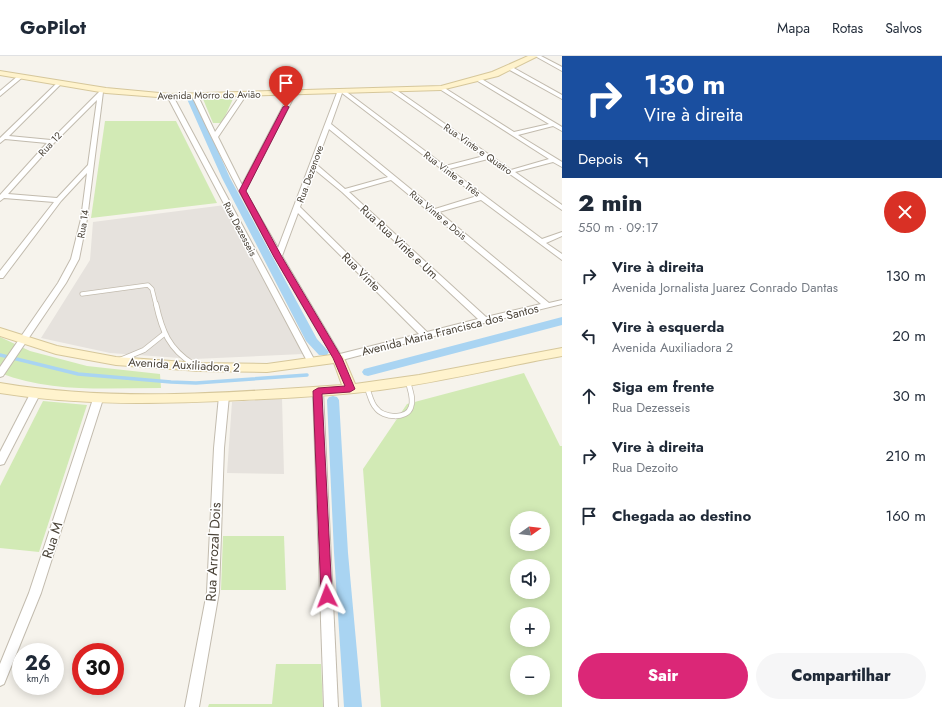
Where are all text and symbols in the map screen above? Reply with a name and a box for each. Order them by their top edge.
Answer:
text: GoPilot [20,14,86,41]
text: Mapa [777,18,810,38]
text: Rotas [832,18,863,38]
text: Salvos [885,18,922,38]
text: 130 m [644,64,726,105]
pin [269,66,303,107]
icon: arrive [275,72,297,94]
icon: right [578,72,630,124]
street label: Avenida Morro do Avião [157,87,261,103]
text: Vire à direita [644,102,743,128]
street label: Rua Vinte e Quatro [441,120,516,179]
street label: Rua 12 [35,128,66,160]
street label: Rua Dezenove [293,143,327,205]
street label: Rua Vinte e Três [420,148,484,200]
text: Depois [578,148,623,170]
icon: left [631,148,653,170]
text: 2 min [578,185,642,220]
street label: Rua Vinte e Dois [406,187,470,243]
button: close [884,191,926,233]
street label: Rua Dezesseis [219,199,261,259]
street label: Rua Rua Vinte e Um [357,202,441,282]
street label: Rua 14 [73,208,93,239]
text: 550 m · 09:17 [578,218,658,237]
street label: Rua Vinte [339,250,383,294]
text: Vire à direita [612,256,704,278]
icon: right [578,265,600,287]
text: 130 m [886,265,926,287]
text: Avenida Jornalista Juarez Conrado Dantas [612,278,838,297]
street label: Avenida Maria Francisca dos Santos [360,299,541,361]
text: Vire à esquerda [612,316,724,338]
icon: left [578,325,600,347]
text: 20 m [892,325,926,347]
text: Avenida Auxiliadora 2 [612,338,733,357]
street label: Avenida Auxiliadora 2 [128,353,240,377]
text: Siga em frente [612,376,714,398]
icon: ahead [578,385,600,407]
text: 30 m [893,385,926,407]
text: Rua Dezesseis [612,398,690,417]
text: Vire à direita [612,436,704,458]
icon: right [578,445,600,467]
text: 210 m [886,445,926,467]
text: Rua Dezoito [612,458,678,477]
street label: Rua Arrozal Dois [200,502,226,602]
icon: arrive [578,505,600,527]
text: Chegada ao destino [612,505,751,527]
text: 160 m [885,505,926,527]
north arrow [510,511,550,551]
map controls [510,511,550,695]
street label: Rua M [37,519,67,561]
button: sound [510,559,550,599]
position arrow [306,575,348,617]
button: + [510,607,550,647]
speed limit sign: 30 [72,643,124,695]
text: 26 [25,649,51,678]
button: Sair [578,653,748,699]
button: Compartilhar [756,653,926,699]
button: − [510,655,550,695]
text: km/h [27,671,49,686]

